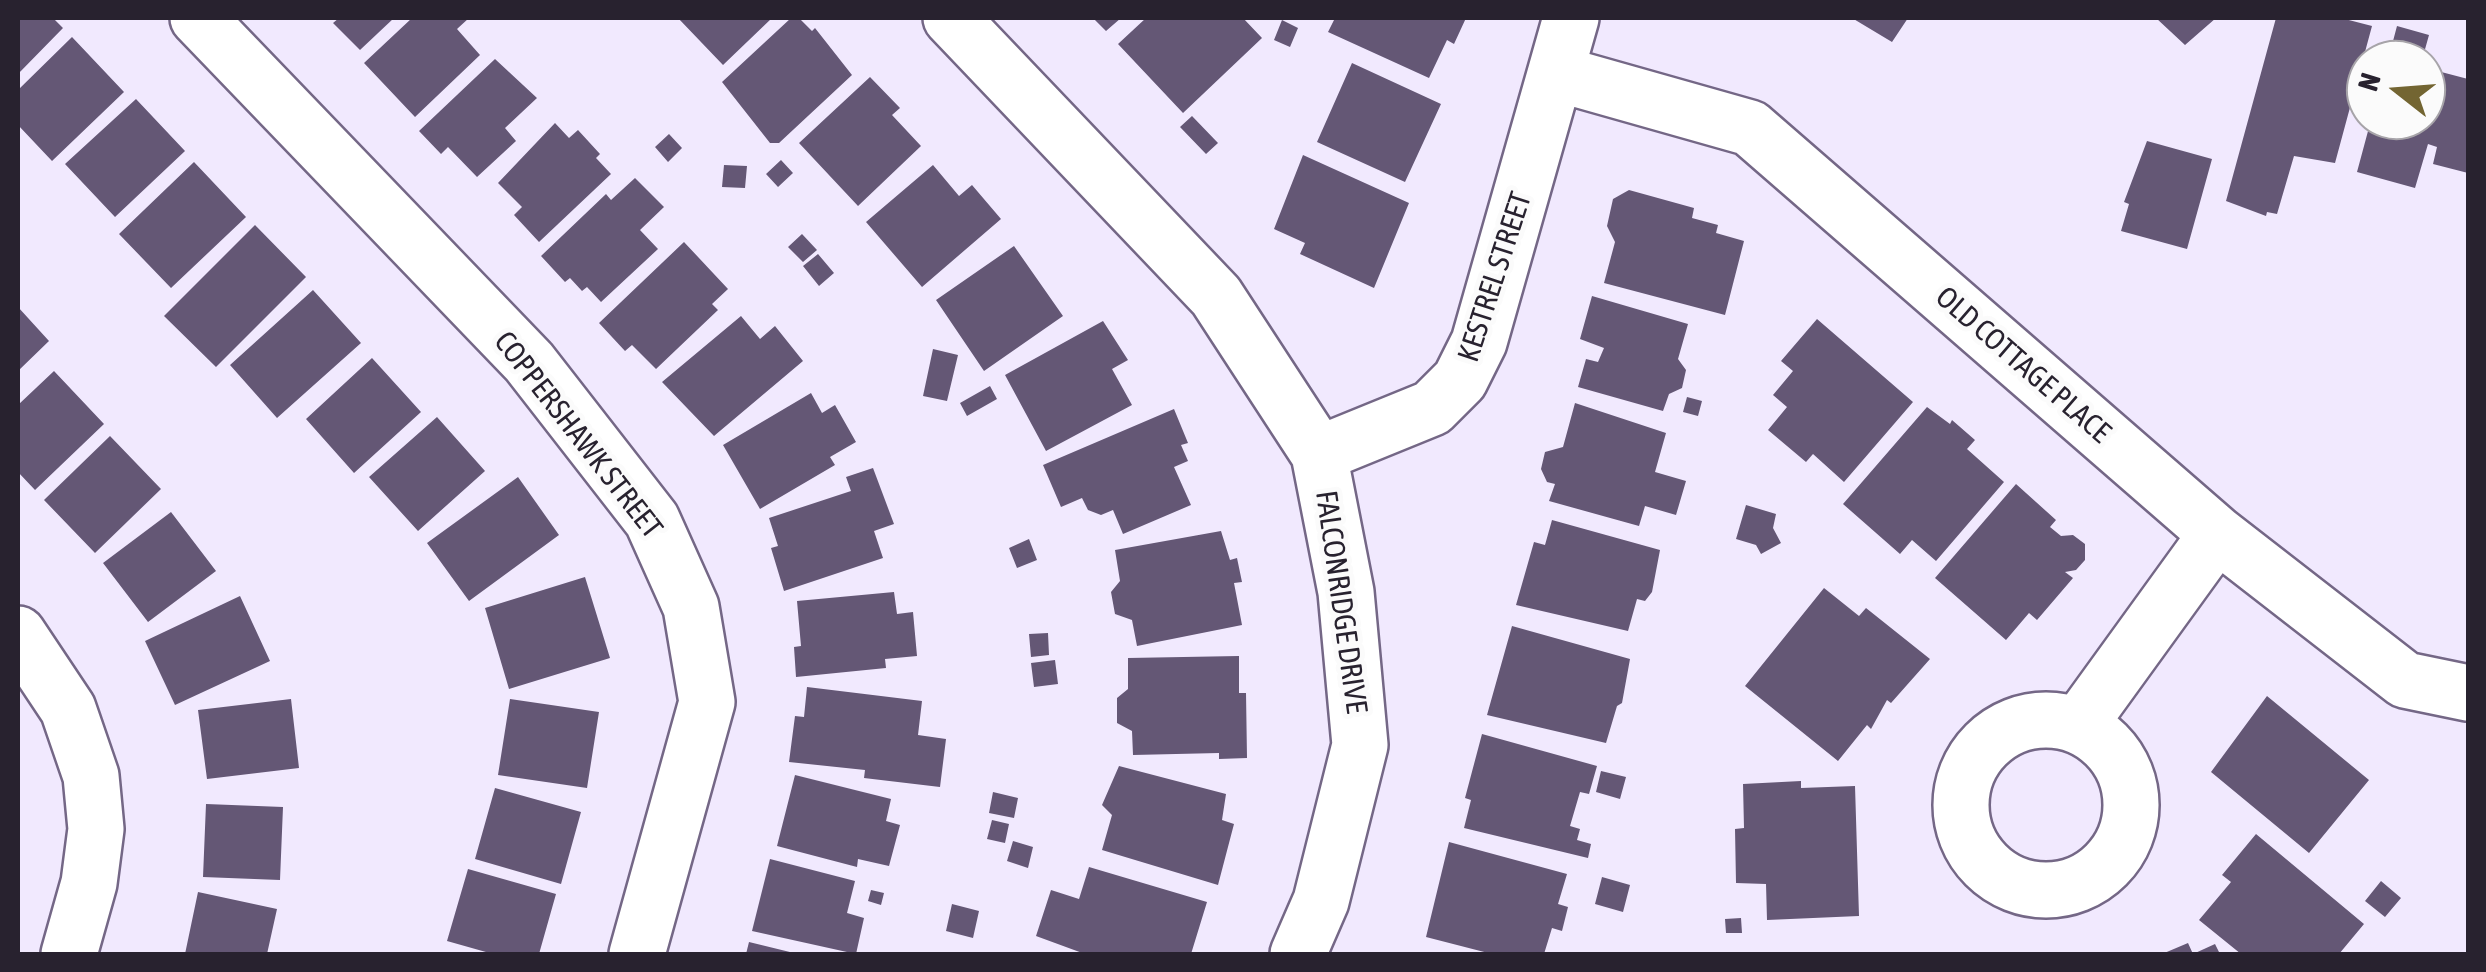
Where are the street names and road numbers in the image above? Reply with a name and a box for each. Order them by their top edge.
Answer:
street label: KESTREL STREET [1451,188,1539,366]
street label: OLD COTTAGE PLACE [1928,279,2118,451]
street label: COPPERSHAWK STREET [486,325,670,545]
street label: FALCONRIDGE DRIVE [1308,488,1374,716]

